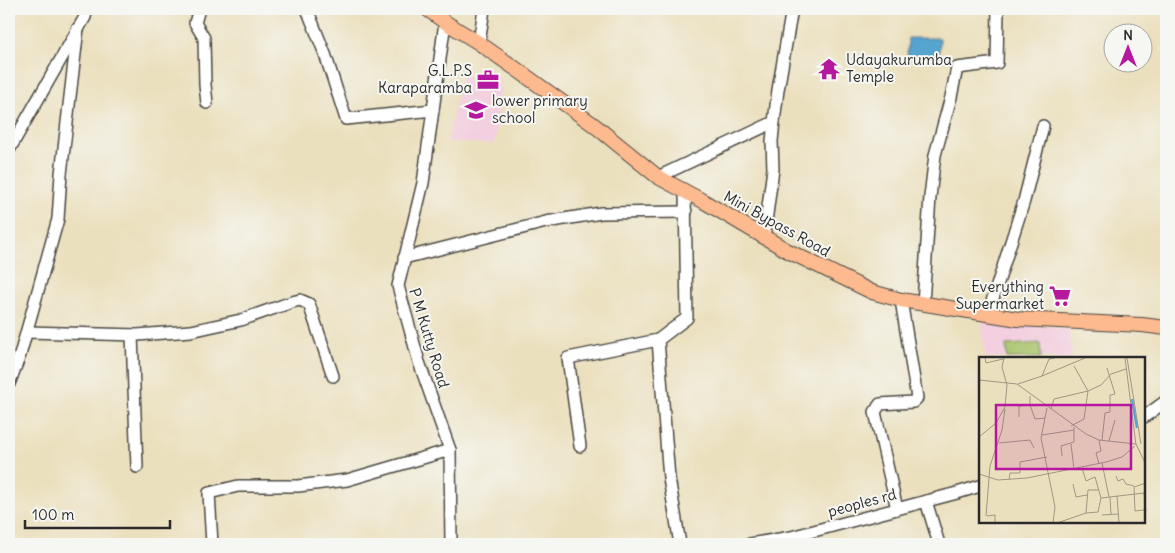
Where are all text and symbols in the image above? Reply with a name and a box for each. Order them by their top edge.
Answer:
north arrow [1102,22,1152,72]
text: N [1123,26,1133,44]
place label: Udayakurumba Temple [846,50,952,86]
temple icon: Udayakurumba Temple [816,56,842,82]
place label: G.L.P.S Karaparamba [378,61,472,97]
office icon: G.L.P.S Karaparamba [475,67,501,93]
place label: lower primary school [492,91,588,127]
school or university icon: lower primary school [463,97,489,123]
street label: Mini Bypass Road [721,186,834,261]
place label: Everything Supermarket [956,277,1044,313]
supermarket icon: Everything Supermarket [1047,283,1073,309]
street label: P M Kutty Road [405,286,454,390]
inset map [979,357,1145,523]
street label: peoples rd [825,484,898,521]
scale bar [25,498,170,530]
text: 100 m [32,505,74,524]

